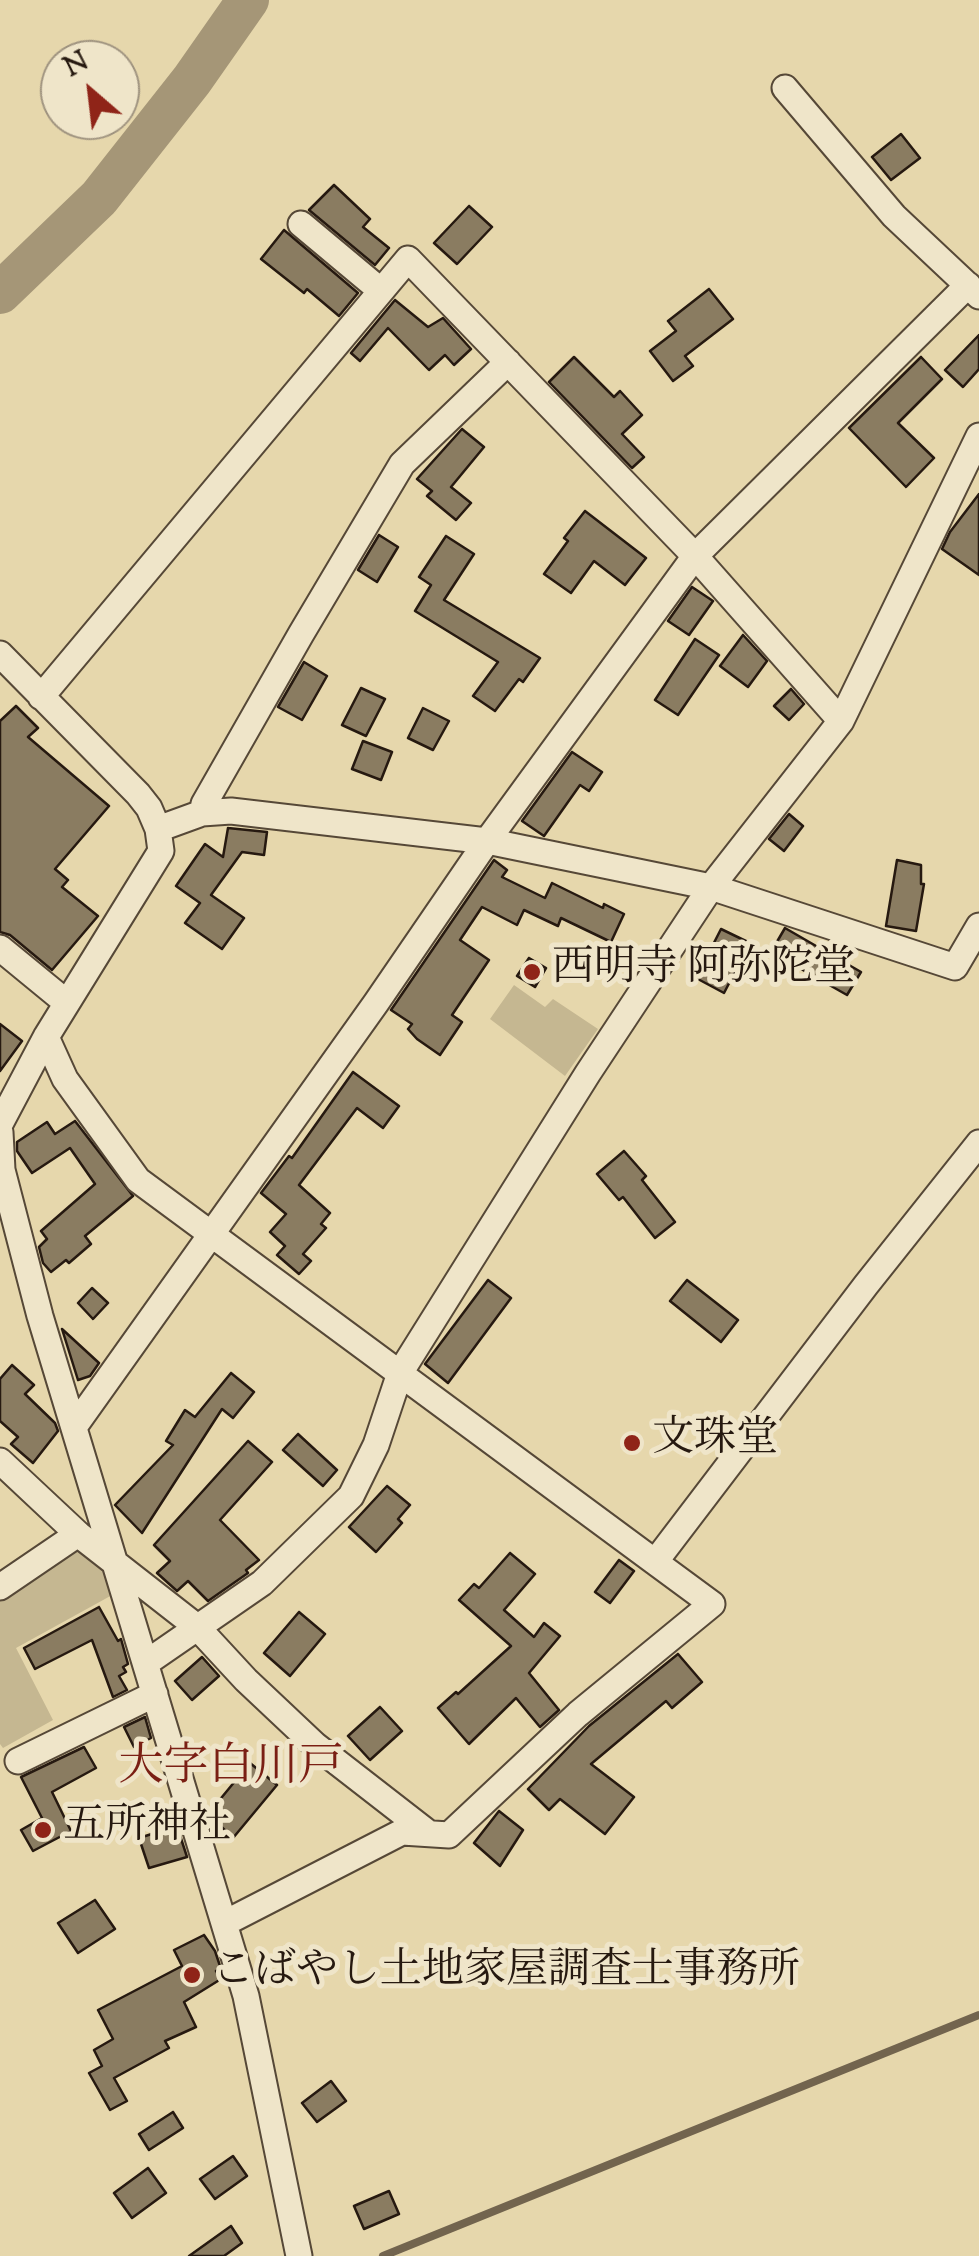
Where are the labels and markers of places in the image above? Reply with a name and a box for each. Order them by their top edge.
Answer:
place label: 西明寺 阿弥陀堂 [552,947,855,997]
marker: 西明寺 阿弥陀堂 [521,961,543,983]
place label: 文珠堂 [652,1418,778,1468]
marker: 文珠堂 [621,1432,643,1454]
place label: 五所神社 [63,1805,231,1855]
marker: 五所神社 [32,1819,54,1841]
place label: こばやし土地家屋調査士事務所 [212,1950,800,2000]
marker: こばやし土地家屋調査士事務所 [181,1964,203,1986]

